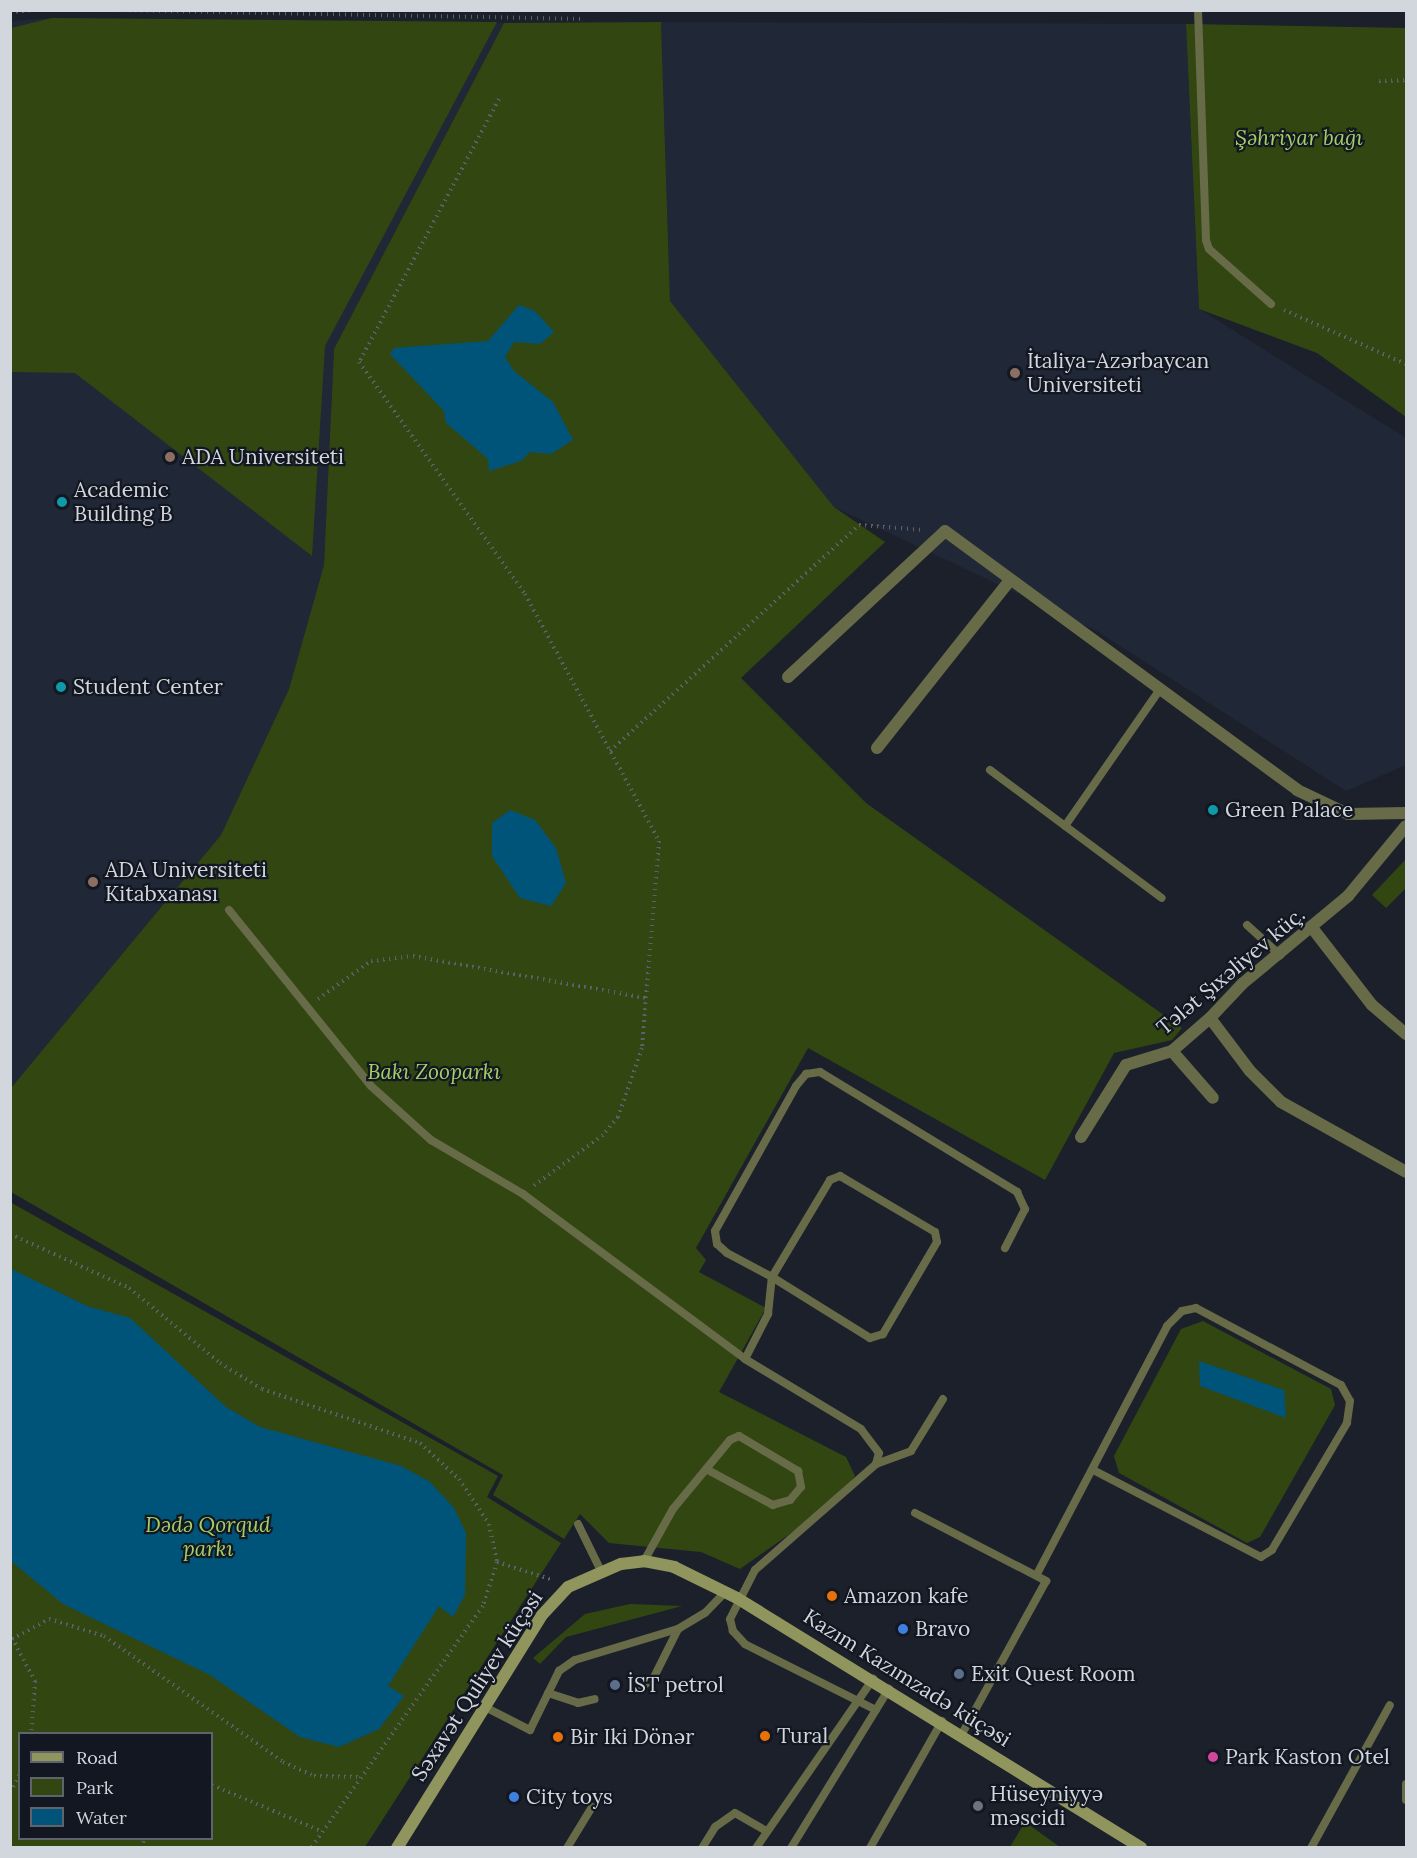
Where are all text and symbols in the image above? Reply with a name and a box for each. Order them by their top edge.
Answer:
park label: Şəhriyar bağı [1235,125,1363,151]
place label: İtaliya-Azərbaycan Universiteti [1027,348,1209,398]
marker: İtaliya-Azərbaycan Universiteti [1008,366,1022,380]
place label: ADA Universiteti [182,444,344,470]
marker: ADA Universiteti [163,450,177,464]
place label: Academic Building B [74,477,172,527]
marker: Academic Building B [55,495,69,509]
place label: Student Center [73,674,223,700]
marker: Student Center [54,680,68,694]
place label: Green Palace [1225,797,1353,823]
marker: Green Palace [1206,803,1220,817]
place label: ADA Universiteti Kitabxanası [105,857,267,907]
marker: ADA Universiteti Kitabxanası [86,875,100,889]
street label: Tələt Şıxəliyev küç. [1152,902,1310,1040]
park label: Bakı Zooparkı [367,1059,501,1085]
park label: Dədə Qorqud parkı [145,1512,271,1562]
place label: Amazon kafe [844,1583,968,1609]
street label: Səxavət Quliyev küçəsi [406,1586,548,1786]
marker: Amazon kafe [825,1589,839,1603]
street label: Kazım Kazımzadə küçəsi [799,1604,1015,1752]
place label: Bravo [915,1616,970,1642]
marker: Bravo [896,1622,910,1636]
place label: Exit Quest Room [971,1661,1135,1687]
marker: Exit Quest Room [952,1667,966,1681]
place label: İST petrol [627,1672,724,1698]
marker: İST petrol [608,1678,622,1692]
place label: Tural [777,1723,828,1749]
place label: Bir Iki Dönər [570,1724,694,1750]
marker: Tural [758,1729,772,1743]
marker: Bir Iki Dönər [551,1730,565,1744]
legend [18,1732,213,1840]
place label: Park Kaston Otel [1225,1744,1390,1770]
text: Road [76,1746,118,1769]
marker: Park Kaston Otel [1206,1750,1220,1764]
text: Park [76,1776,113,1799]
place label: Hüseyniyyə məscidi [990,1781,1103,1831]
place label: City toys [526,1784,613,1810]
marker: City toys [507,1790,521,1804]
marker: Hüseyniyyə məscidi [971,1799,985,1813]
text: Water [76,1806,127,1829]

